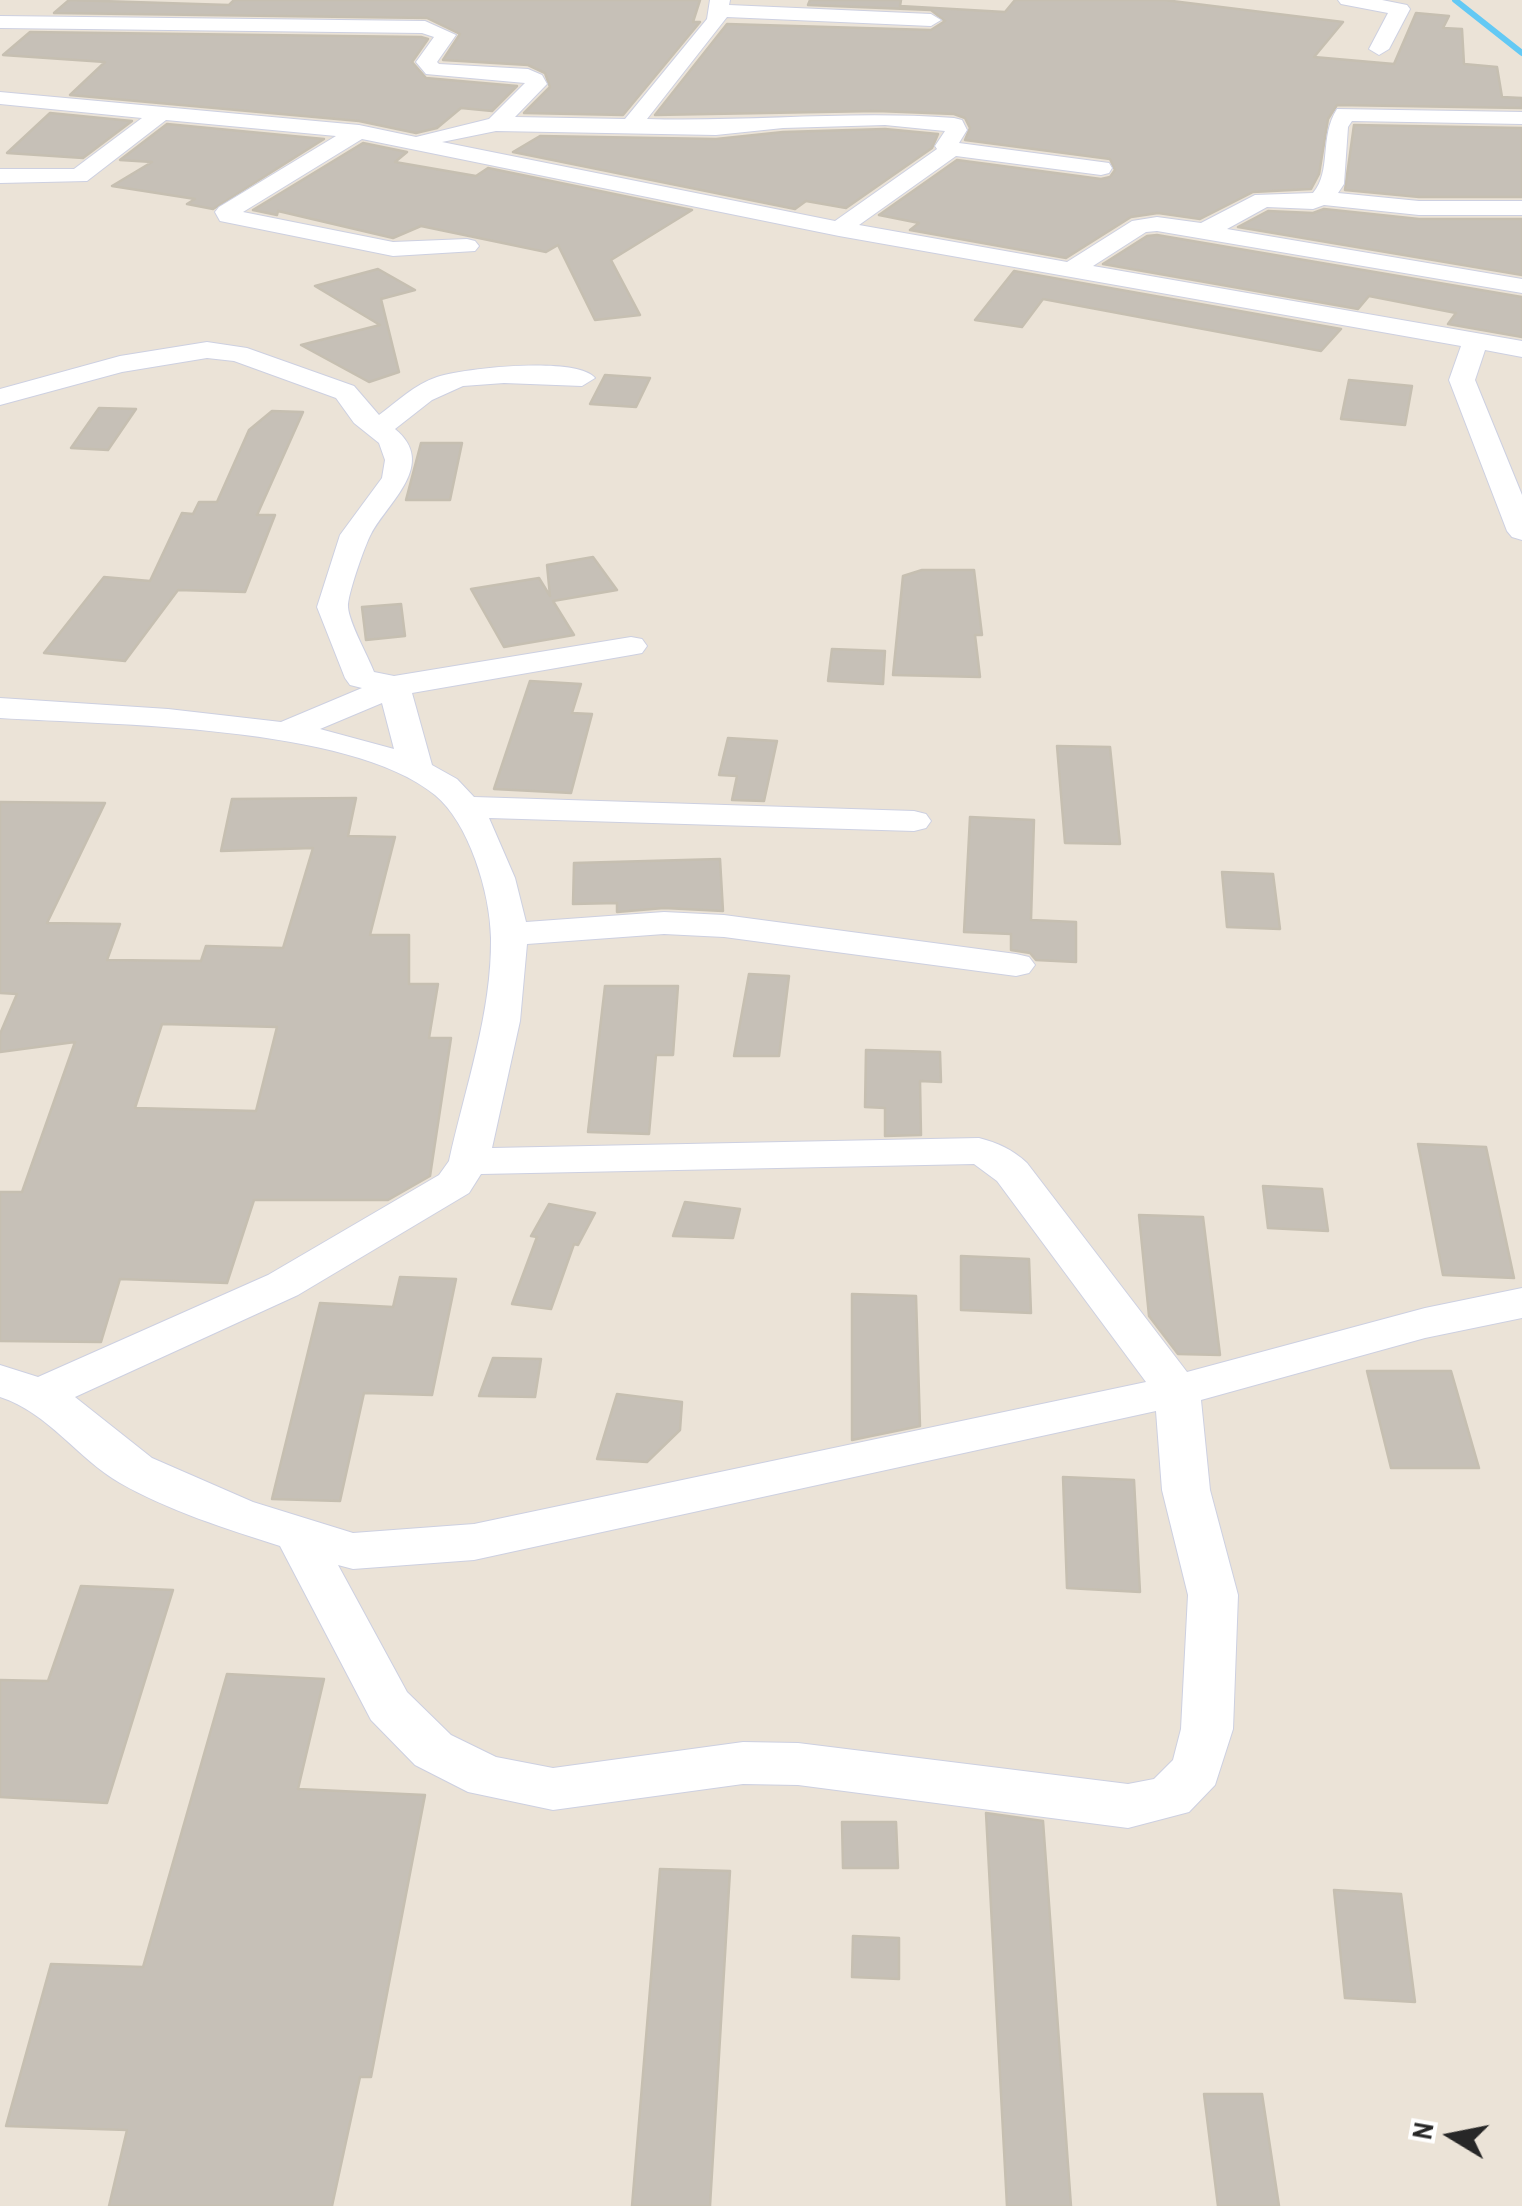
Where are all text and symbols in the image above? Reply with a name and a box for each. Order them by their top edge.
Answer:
north arrow [1402,2086,1502,2186]
text: N [1402,2119,1443,2142]

